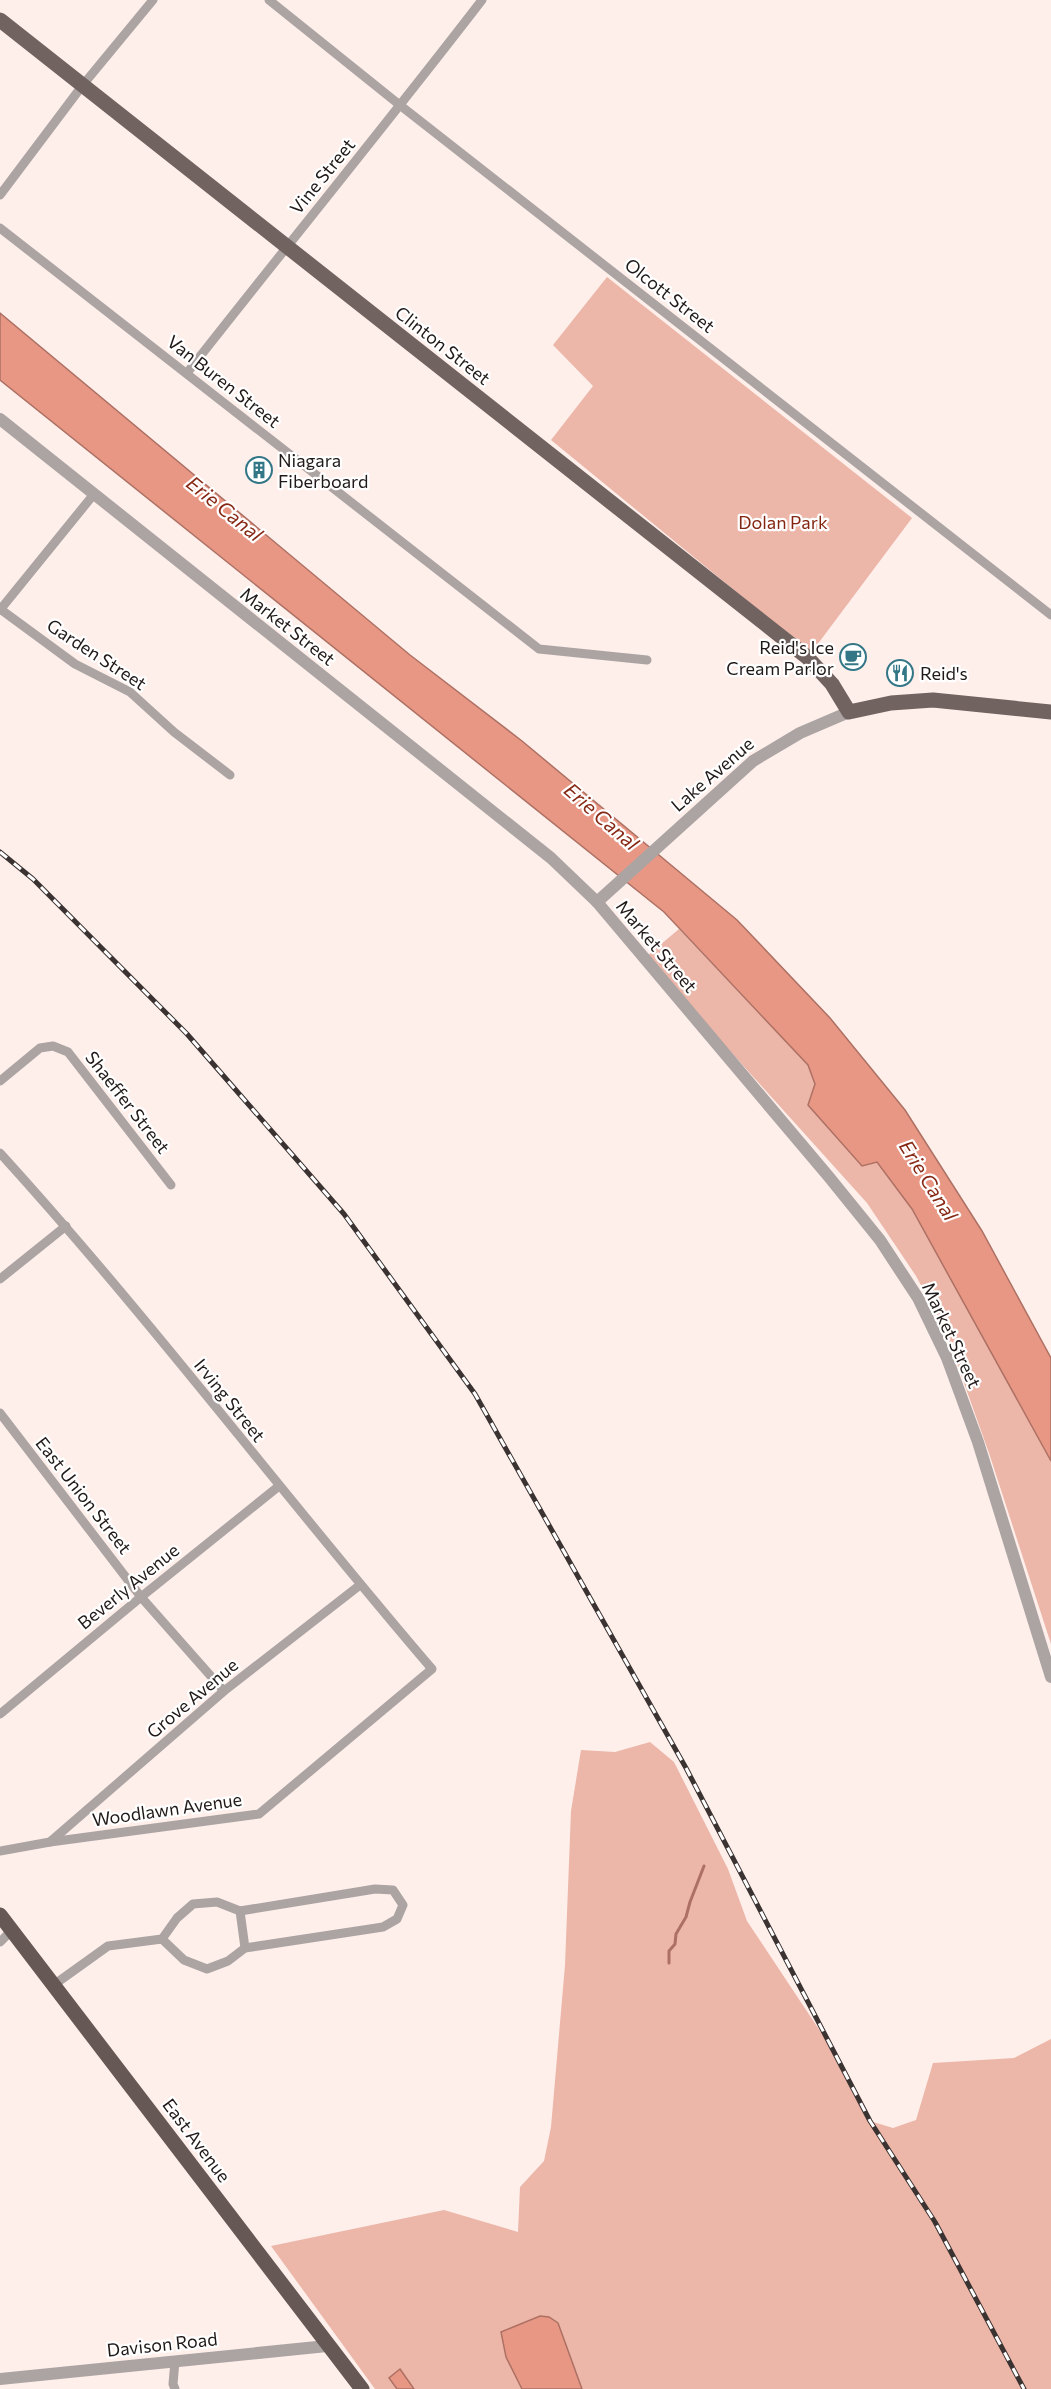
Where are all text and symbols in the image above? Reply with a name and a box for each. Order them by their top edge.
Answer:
street label: Vine Street [285,134,359,218]
street label: Olcott Street [621,253,719,337]
street label: Clinton Street [391,301,495,389]
street label: Van Buren Street [163,330,285,432]
place label: Niagara Fiberboard [278,449,368,492]
building icon: Niagara Fiberboard [244,455,274,485]
water label: Erie Canal [182,470,268,546]
park label: Dolan Park [738,511,828,533]
street label: Market Street [236,582,340,670]
street label: Garden Street [43,614,151,694]
place label: Reid's Ice Cream Parlor [726,636,834,679]
cafe icon: Reid's Ice Cream Parlor [838,642,868,672]
restaurant icon: Reid's [885,658,915,688]
place label: Reid's [920,662,968,684]
street label: Lake Avenue [666,732,758,816]
water label: Erie Canal [560,777,645,855]
street label: Market Street [612,895,702,997]
street label: Shaeffer Street [81,1046,175,1158]
water label: Erie Canal [895,1135,964,1226]
street label: Market Street [918,1279,986,1391]
street label: Irving Street [190,1354,270,1446]
street label: East Union Street [31,1432,137,1558]
street label: Beverly Avenue [73,1538,183,1634]
street label: Grove Avenue [142,1653,242,1743]
street label: Woodlawn Avenue [91,1788,243,1830]
street label: East Avenue [158,2094,236,2186]
street label: Davison Road [106,2327,218,2361]

